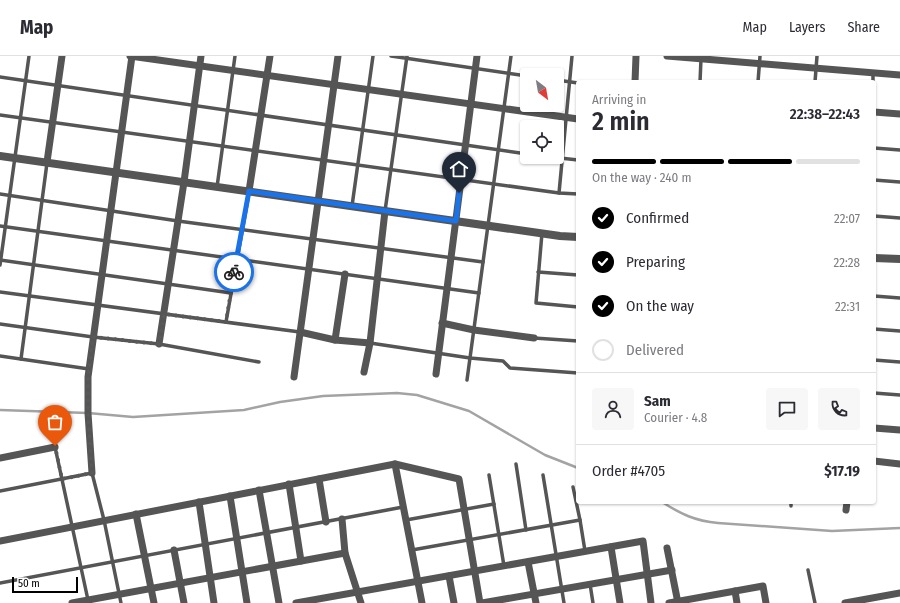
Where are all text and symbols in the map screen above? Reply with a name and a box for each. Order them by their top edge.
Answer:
text: Map [20,16,53,39]
text: Map [743,19,767,36]
text: Layers [789,19,825,36]
text: Share [847,19,880,36]
north arrow [520,68,564,112]
map controls [520,68,564,164]
text: Arriving in [592,92,646,107]
text: 22:38–22:43 [790,105,860,123]
text: 2 min [592,106,650,137]
button: locate [520,120,564,164]
pin [442,152,476,193]
icon: home [448,158,470,180]
text: On the way · 240 m [592,170,691,185]
icon: check [592,207,614,229]
text: Confirmed [626,209,689,227]
text: 22:07 [834,211,860,226]
icon: check [592,251,614,273]
courier [214,252,254,292]
text: Preparing [626,253,685,271]
text: 22:28 [834,255,860,270]
icon: bike [223,261,245,283]
icon: check [592,295,614,317]
text: On the way [626,297,694,315]
text: 22:31 [835,299,860,314]
text: Delivered [626,341,684,359]
button: person [592,388,634,430]
button: chat [766,388,808,430]
button: phone [818,388,860,430]
text: Sam [644,392,671,410]
pin [38,405,72,446]
text: Courier · 4.8 [644,410,707,425]
icon: bag [44,411,66,433]
text: Order #4705 [592,462,665,480]
text: $17.19 [824,462,860,480]
scale bar [12,575,78,594]
text: 50 m [18,577,40,590]

